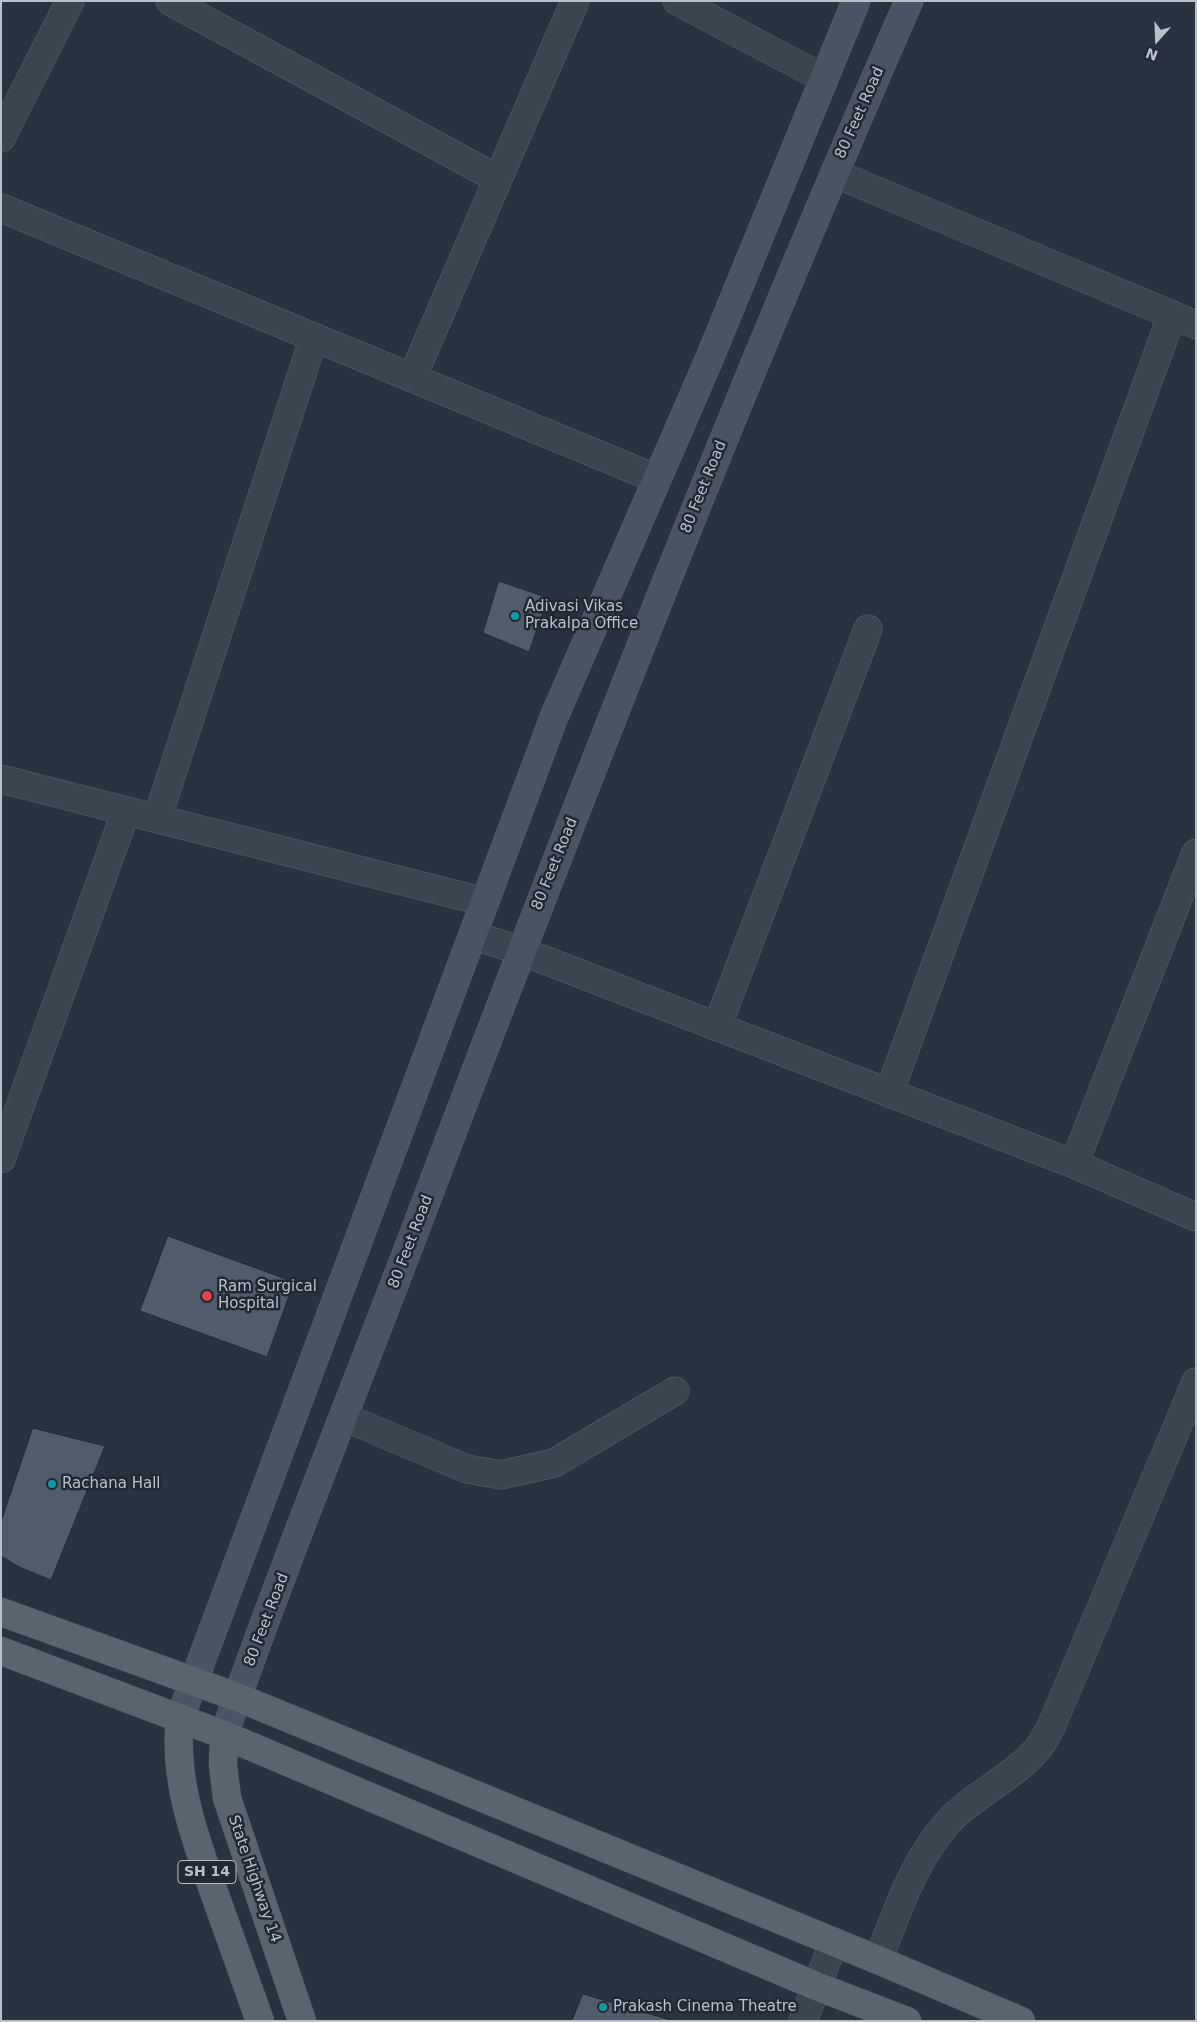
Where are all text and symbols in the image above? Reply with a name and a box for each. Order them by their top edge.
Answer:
north arrow [1132,15,1182,65]
text: N [1144,45,1160,64]
street label: 80 Feet Road [832,64,888,162]
street label: 80 Feet Road [677,438,731,536]
place label: Adivasi Vikas Prakalpa Office [525,598,638,633]
marker: Adivasi Vikas Prakalpa Office [509,610,521,622]
street label: 80 Feet Road [528,815,582,913]
street label: 80 Feet Road [385,1193,437,1291]
place label: Ram Surgical Hospital [218,1278,317,1313]
marker: Ram Surgical Hospital [200,1289,214,1303]
place label: Rachana Hall [62,1475,161,1493]
marker: Rachana Hall [46,1478,58,1490]
street label: 80 Feet Road [241,1571,293,1669]
street label: State Highway 14 [224,1813,284,1945]
road number: SH 14 [178,1860,236,1884]
place label: Prakash Cinema Theatre [613,1998,797,2016]
marker: Prakash Cinema Theatre [597,2001,609,2013]

